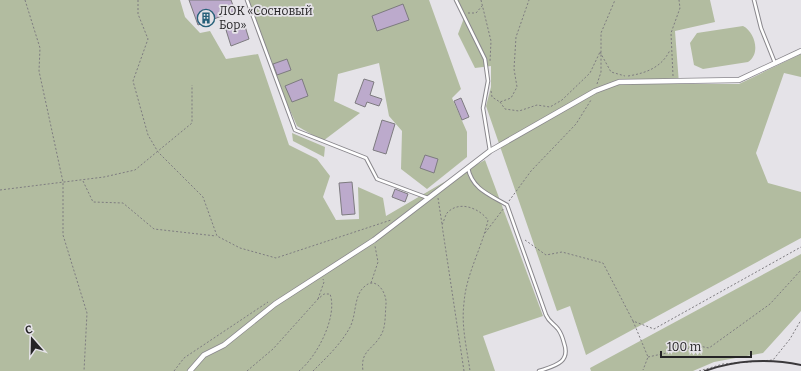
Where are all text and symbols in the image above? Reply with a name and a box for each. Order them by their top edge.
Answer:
place label: ЛОК «Сосновый Бор» [219,4,313,32]
building icon: ЛОК «Сосновый Бор» [196,8,216,28]
north arrow [12,319,52,359]
text: С [23,323,34,337]
scale bar [661,333,751,359]
text: 100 m [667,340,702,354]

